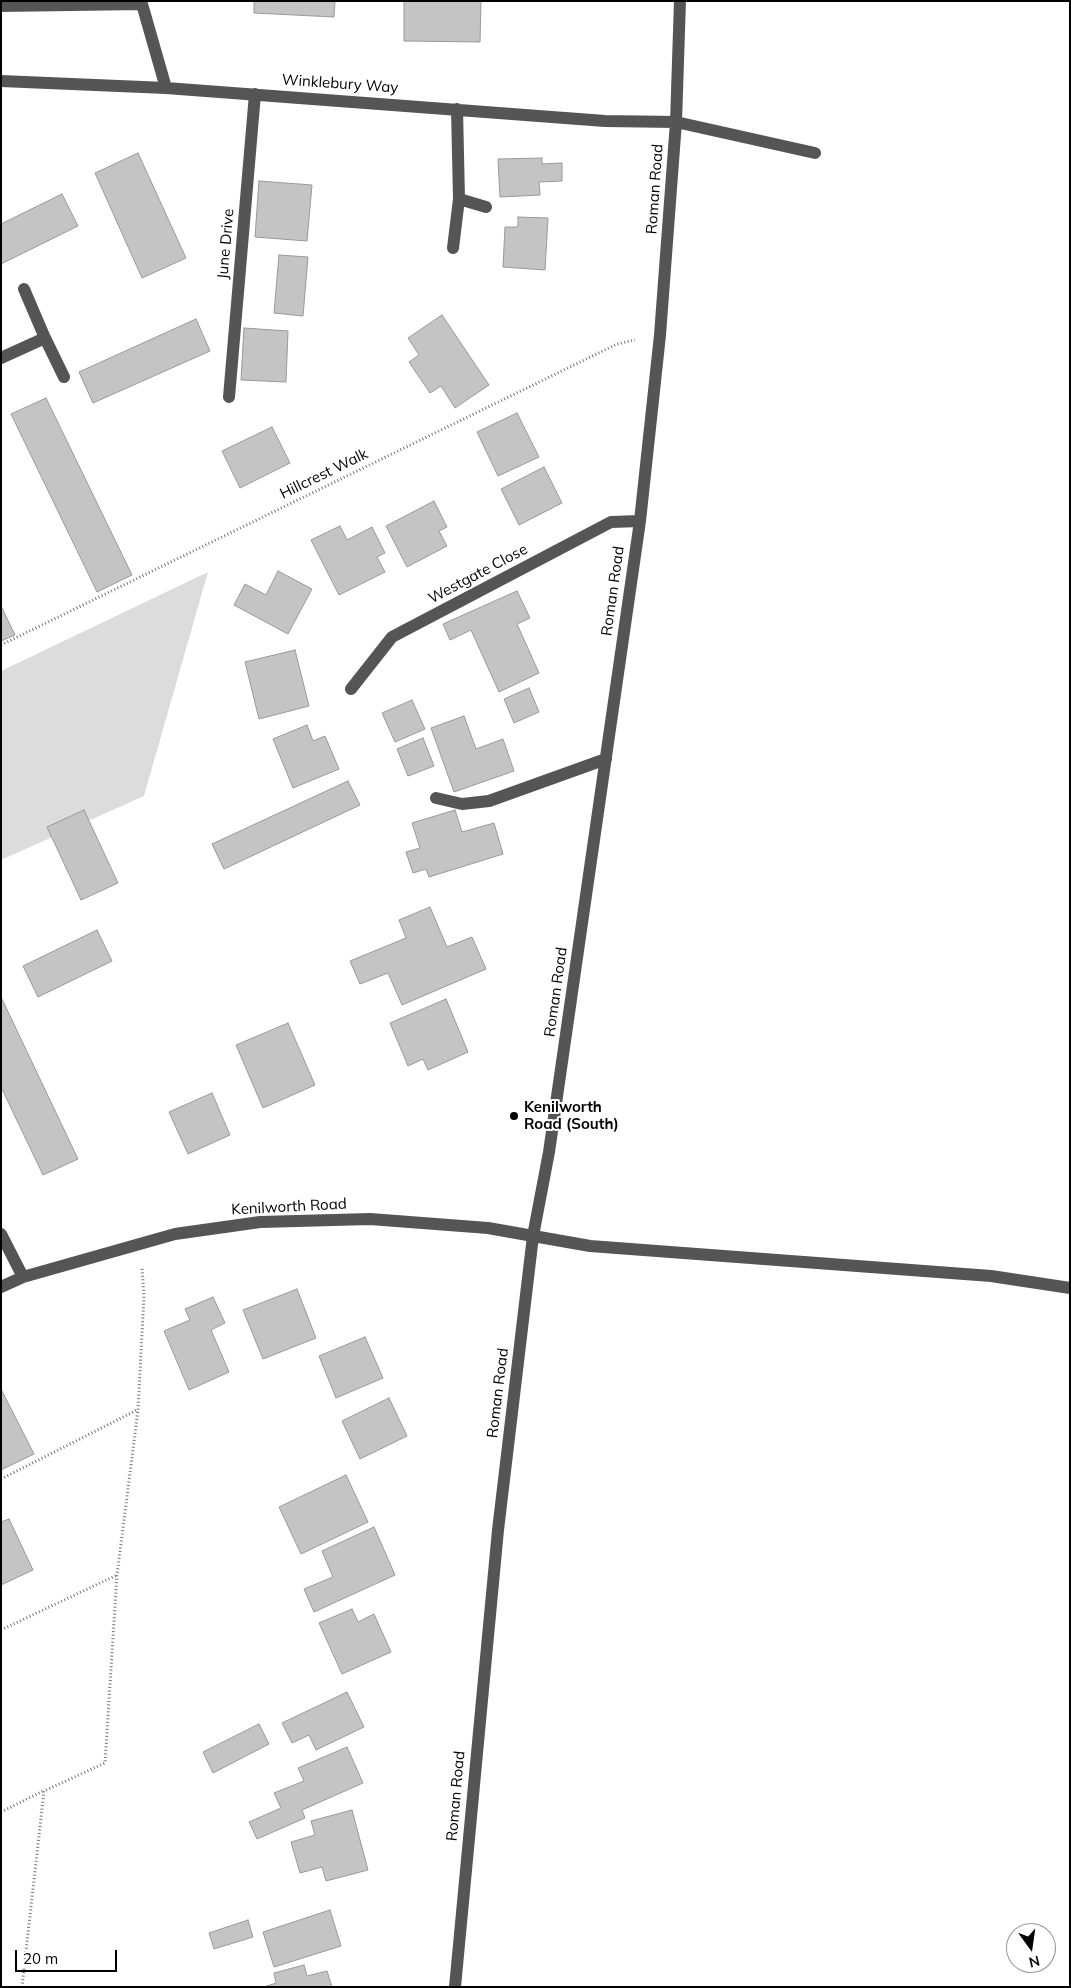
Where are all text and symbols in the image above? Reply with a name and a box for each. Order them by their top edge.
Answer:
street label: Winklebury Way [281,71,399,97]
street label: Roman Road [643,143,667,235]
street label: June Drive [214,208,238,280]
street label: Hillcrest Walk [277,445,371,503]
street label: Westgate Close [425,540,531,608]
street label: Roman Road [598,545,628,637]
street label: Roman Road [541,946,571,1038]
place label: Kenilworth Road (South) [524,1098,619,1133]
marker: Kenilworth Road (South) [508,1110,520,1122]
street label: Kenilworth Road [231,1195,347,1219]
street label: Roman Road [484,1347,512,1439]
street label: Roman Road [443,1750,469,1842]
north arrow [1006,1923,1056,1973]
scale bar [18,1940,120,1972]
text: 20 m [23,1949,58,1968]
text: N [1027,1952,1042,1972]

